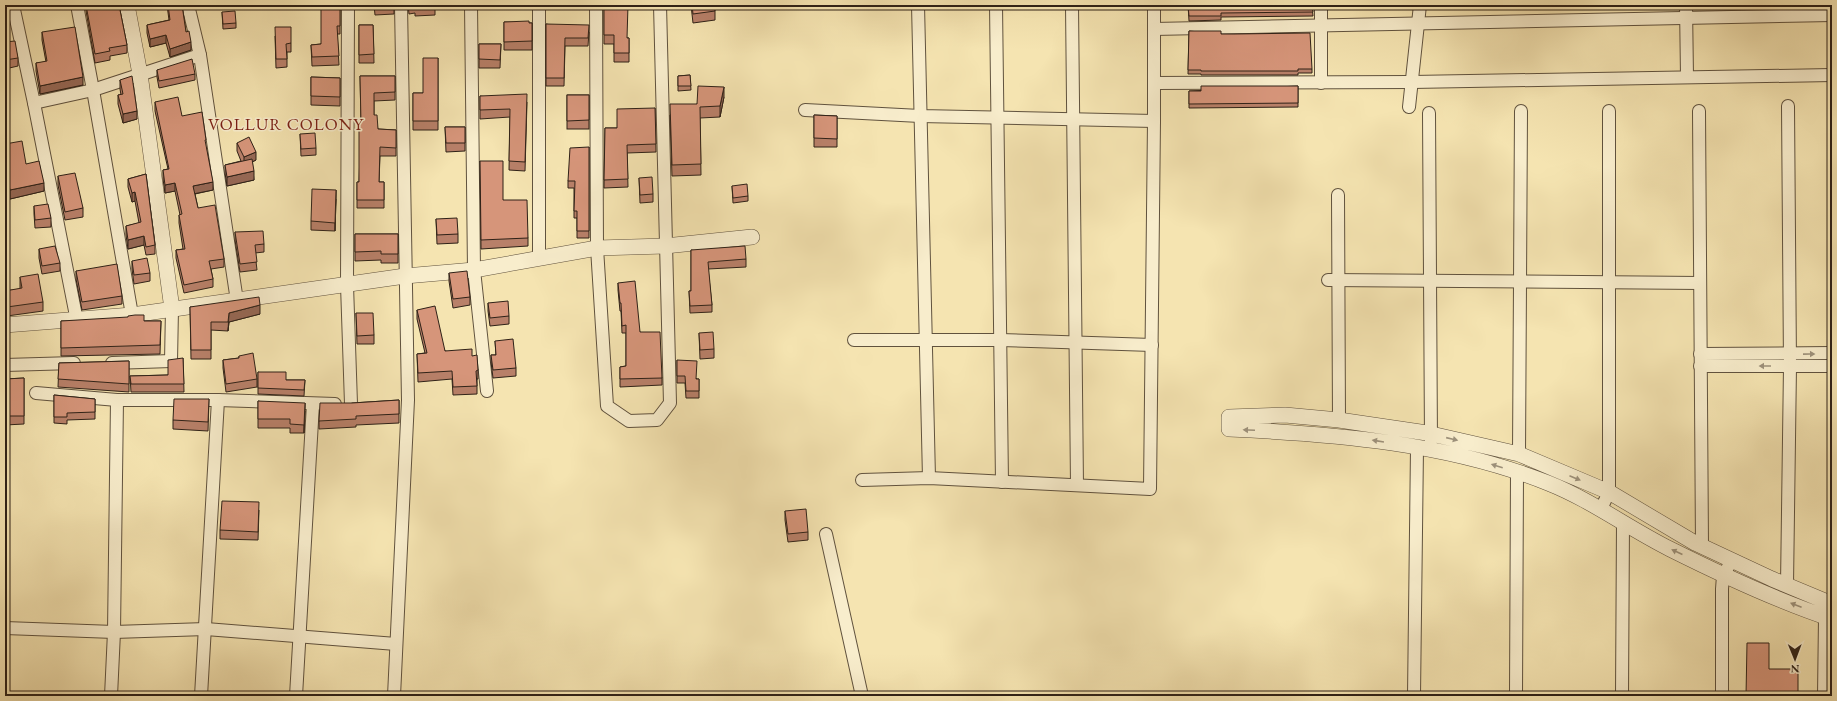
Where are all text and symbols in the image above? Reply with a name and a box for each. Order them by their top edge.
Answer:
district label: VOLLUR COLONY [208,113,364,135]
one-way arrow [1803,351,1816,357]
one-way arrow [1758,363,1771,369]
one-way arrow [1242,427,1255,433]
one-way arrow [1446,436,1458,442]
one-way arrow [1372,438,1384,444]
one-way arrow [1491,463,1503,469]
one-way arrow [1570,475,1581,481]
one-way arrow [1671,549,1682,555]
one-way arrow [1789,602,1801,608]
north arrow [1775,639,1815,679]
text: N [1791,662,1800,676]

